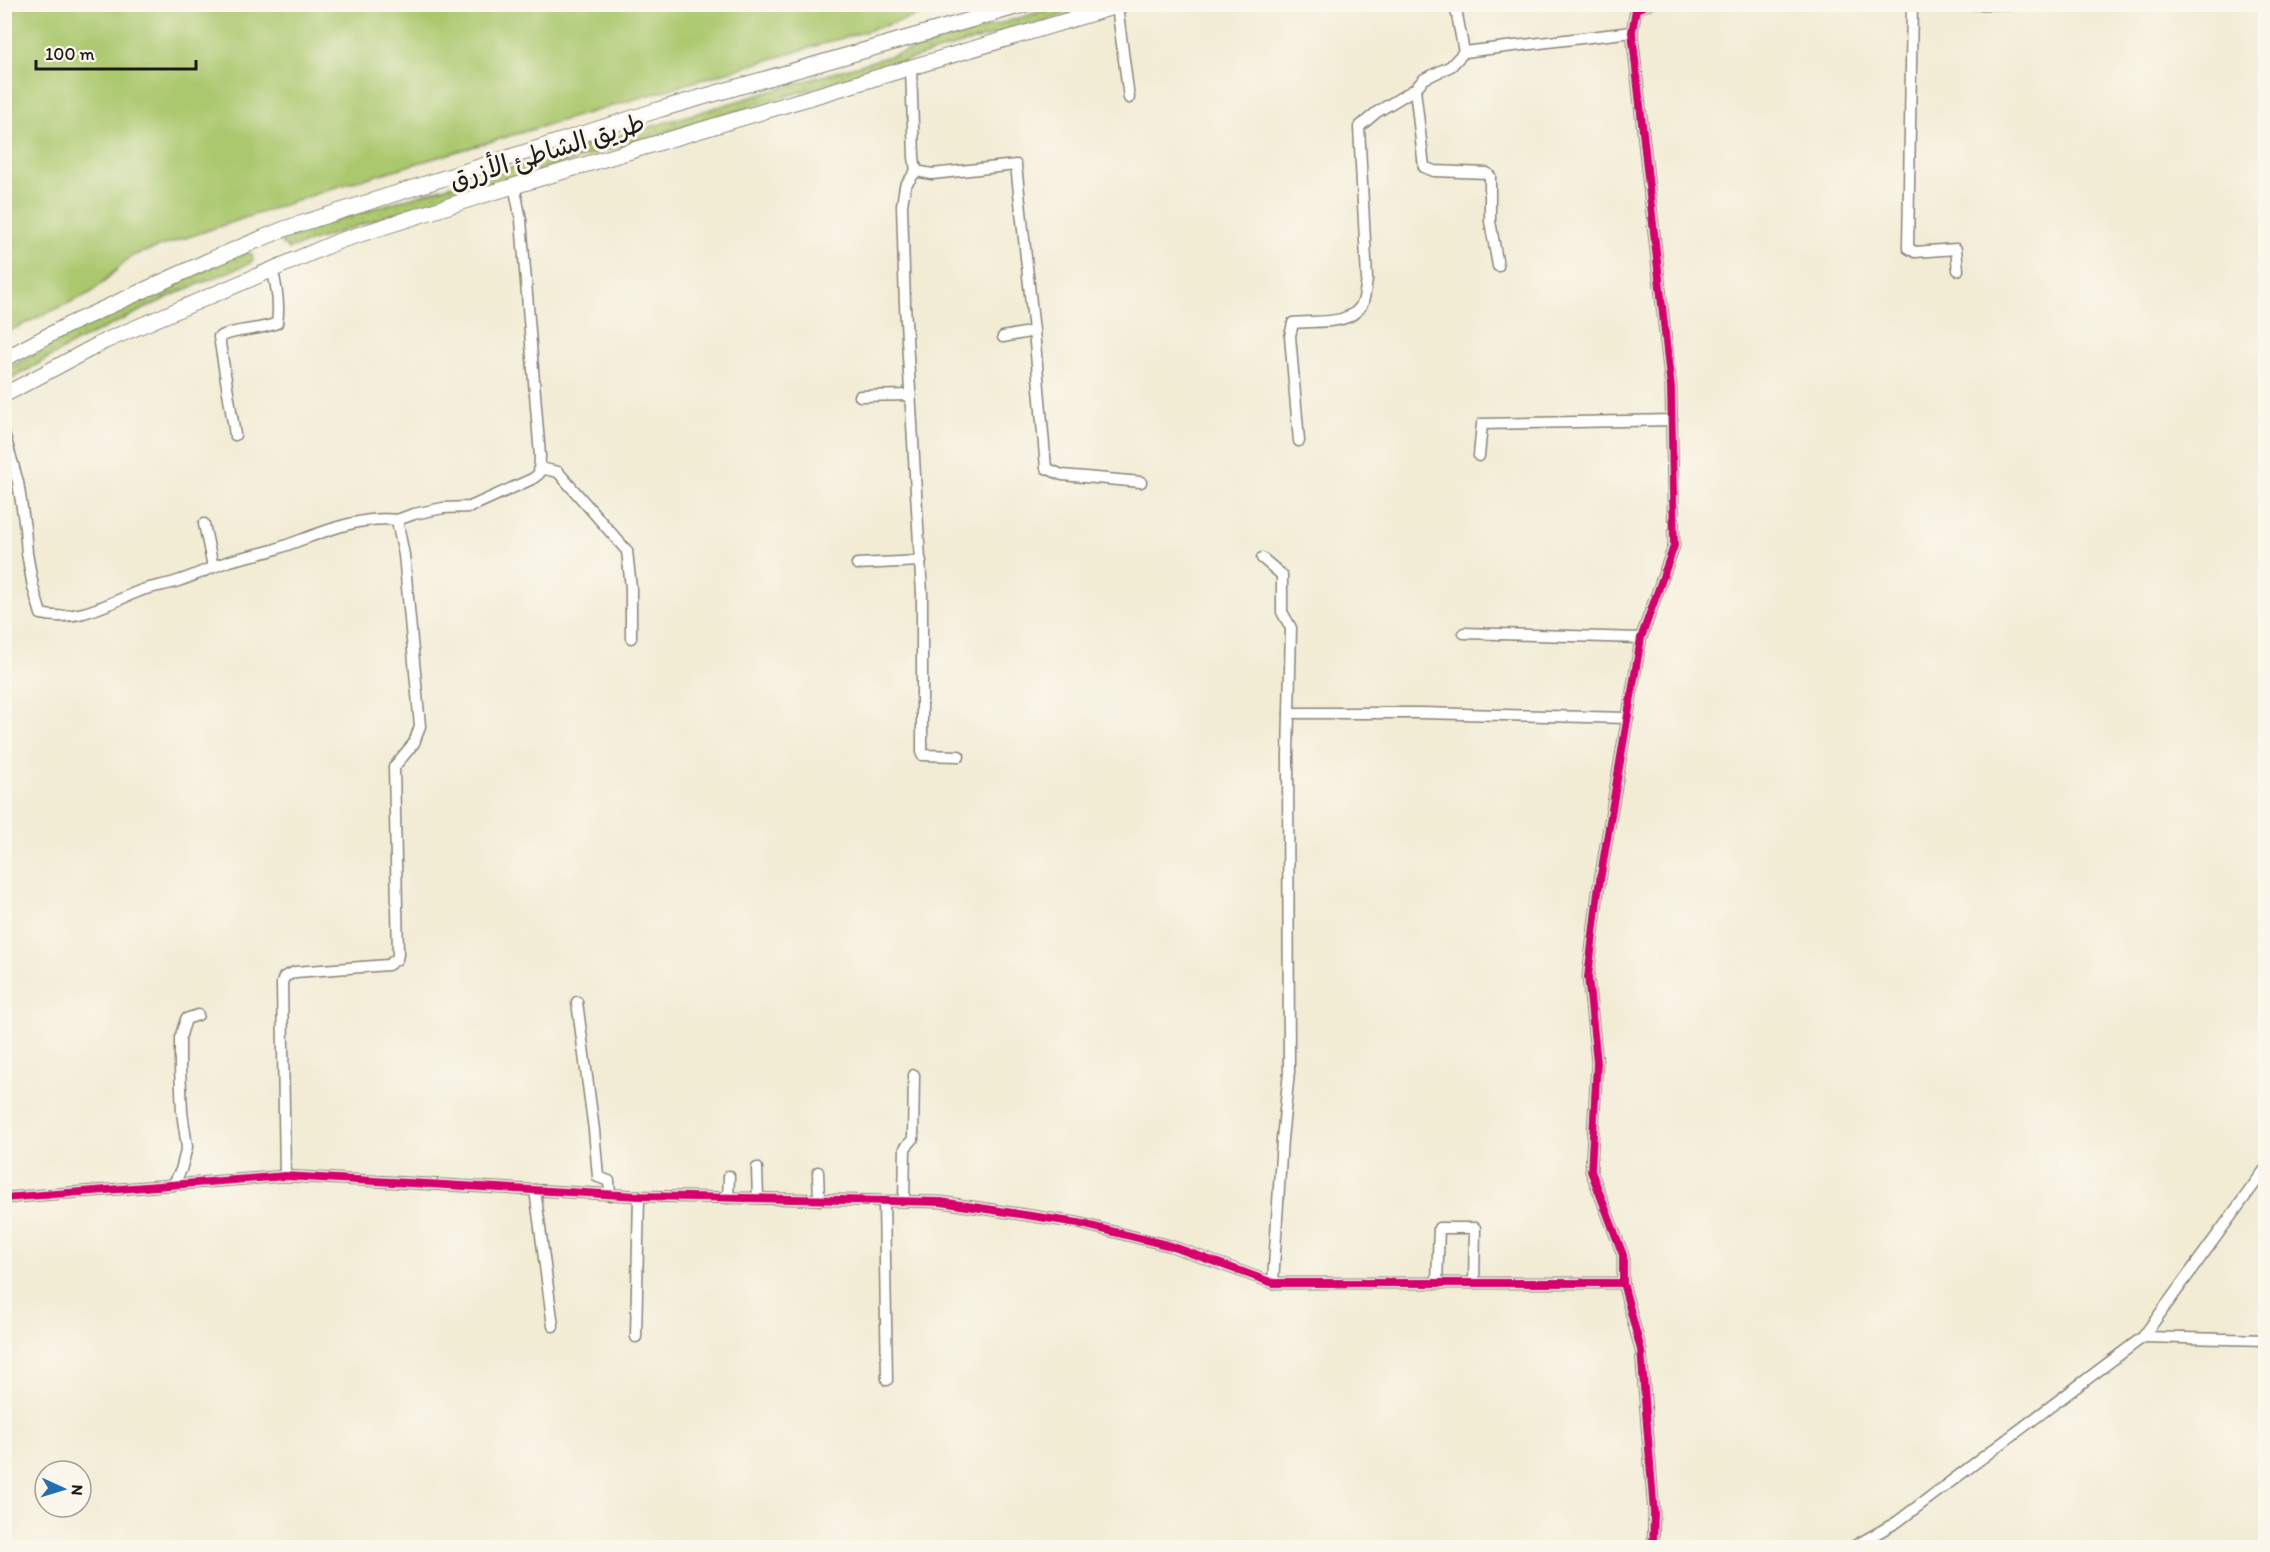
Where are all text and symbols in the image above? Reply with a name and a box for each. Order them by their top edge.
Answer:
scale bar [36,33,196,71]
text: 100 m [45,43,95,65]
street label: طريق الشاطئ الأزرق [445,104,649,197]
north arrow [33,1459,93,1519]
text: N [68,1484,87,1496]

